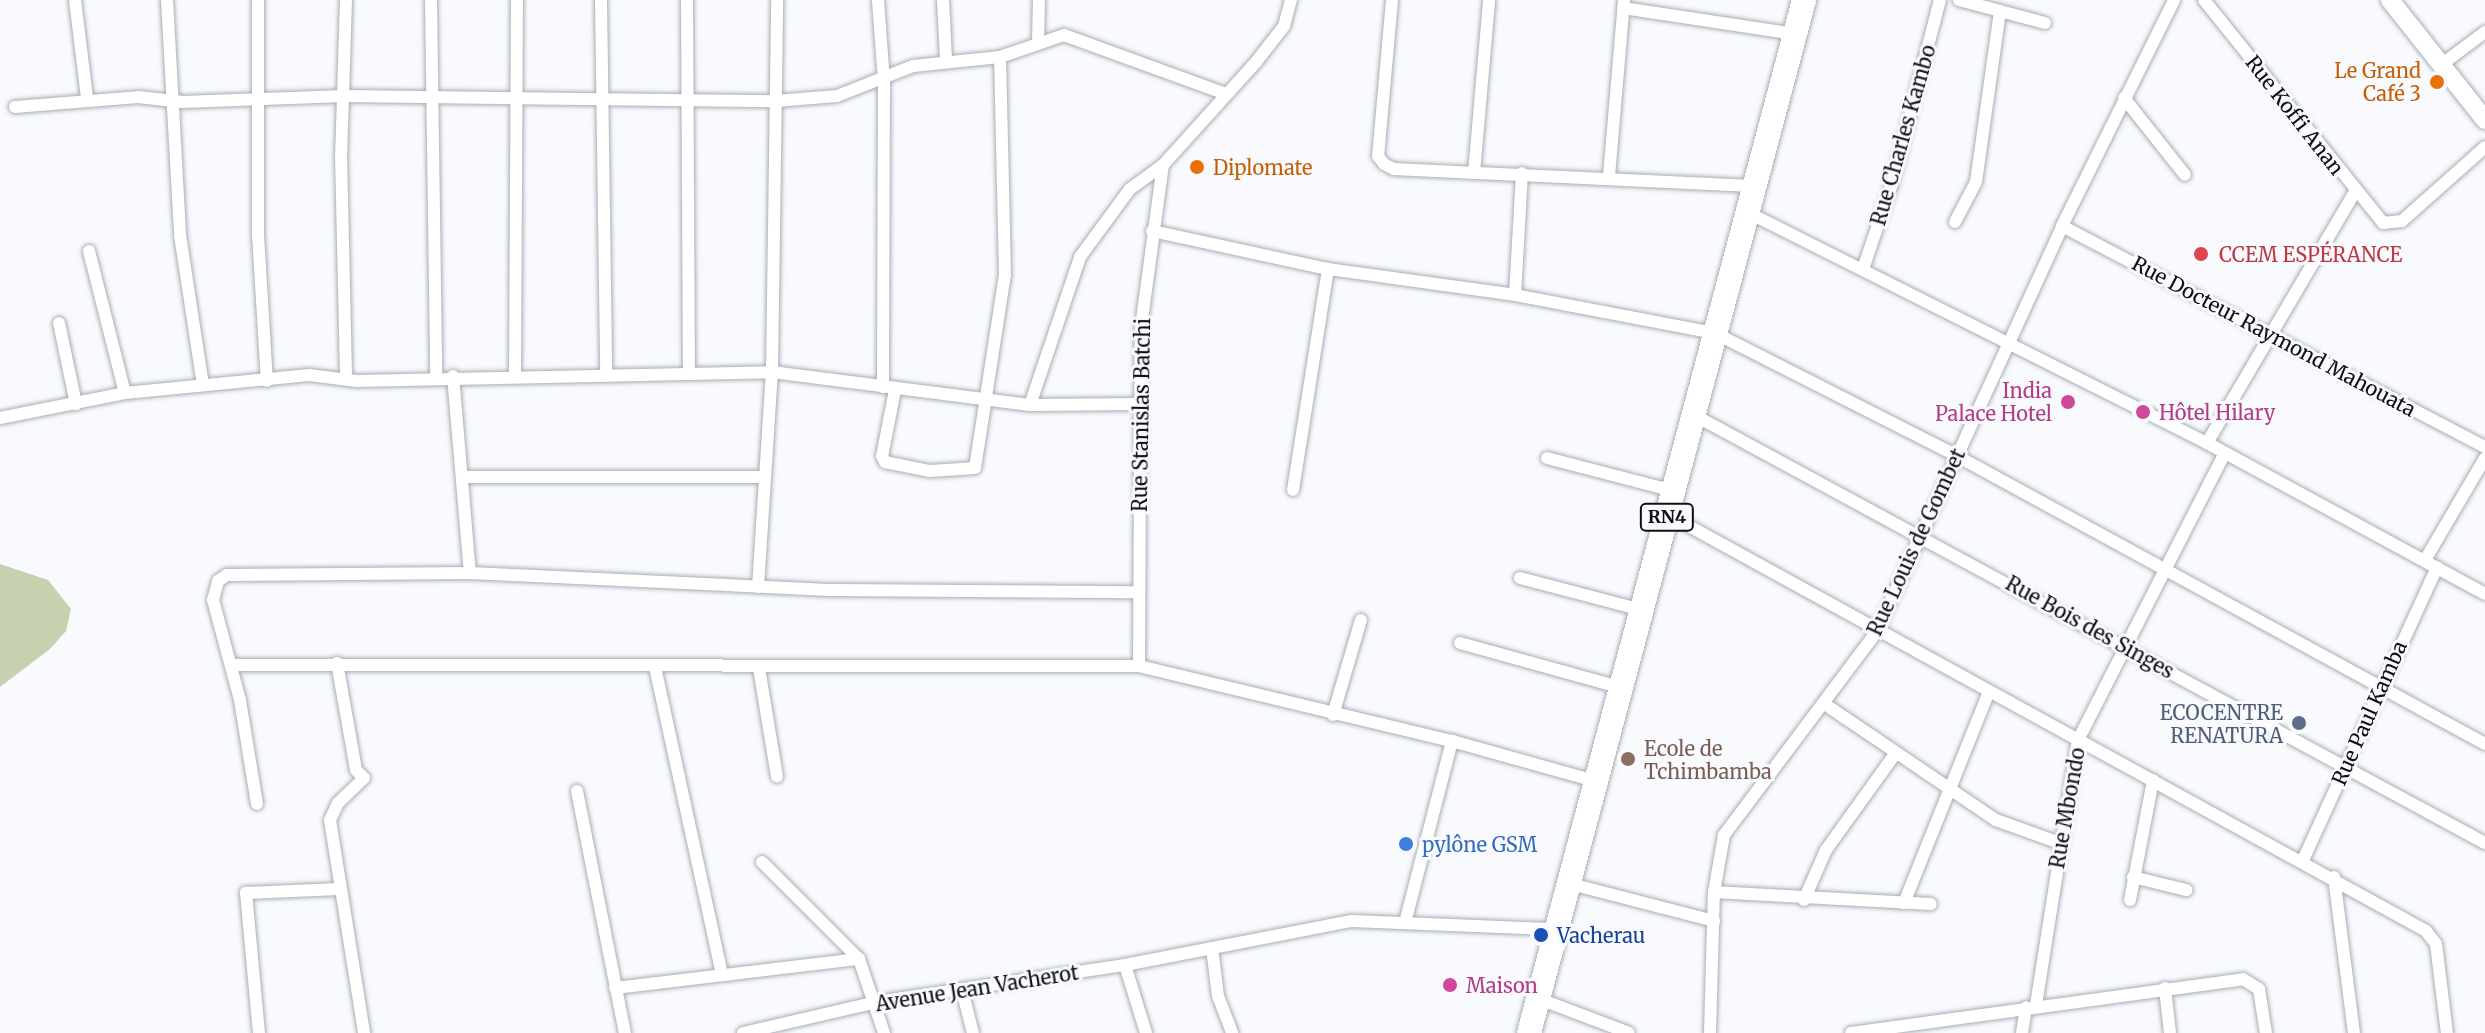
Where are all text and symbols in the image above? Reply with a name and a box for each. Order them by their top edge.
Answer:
street label: Rue Charles Kambo [1866,42,1940,228]
street label: Rue Koffi Anan [2241,50,2349,180]
place label: Le Grand Café 3 [2334,58,2421,105]
marker: Le Grand Café 3 [2428,73,2446,91]
place label: Diplomate [1213,155,1312,179]
marker: Diplomate [1188,158,1206,176]
place label: CCEM ESPÉRANCE [2219,242,2402,266]
marker: CCEM ESPÉRANCE [2190,243,2212,265]
street label: Rue Docteur Raymond Mahouata [2128,251,2420,421]
street label: Rue Stanislas Batchi [1127,318,1155,512]
place label: India Palace Hotel [1935,378,2052,425]
marker: India Palace Hotel [2059,393,2077,411]
place label: Hôtel Hilary [2159,400,2275,424]
marker: Hôtel Hilary [2134,403,2152,421]
street label: Rue Louis de Gombet [1862,445,1970,639]
road number: RN4 [1639,503,1695,531]
street label: Rue Bois des Singes [2002,571,2178,683]
street label: Rue Paul Kamba [2326,637,2412,789]
place label: ECOCENTRE RENATURA [2160,700,2283,747]
marker: ECOCENTRE RENATURA [2290,714,2308,732]
place label: Ecole de Tchimbamba [1644,736,1772,783]
street label: Rue Mbondo [2045,746,2089,870]
marker: Ecole de Tchimbamba [1619,750,1637,768]
place label: pylône GSM [1422,832,1537,856]
marker: pylône GSM [1397,835,1415,853]
place label: Vacherau [1557,923,1645,947]
marker: Vacherau [1532,926,1550,944]
street label: Avenue Jean Vacherot [874,960,1080,1016]
place label: Maison [1466,973,1538,997]
marker: Maison [1441,976,1459,994]

